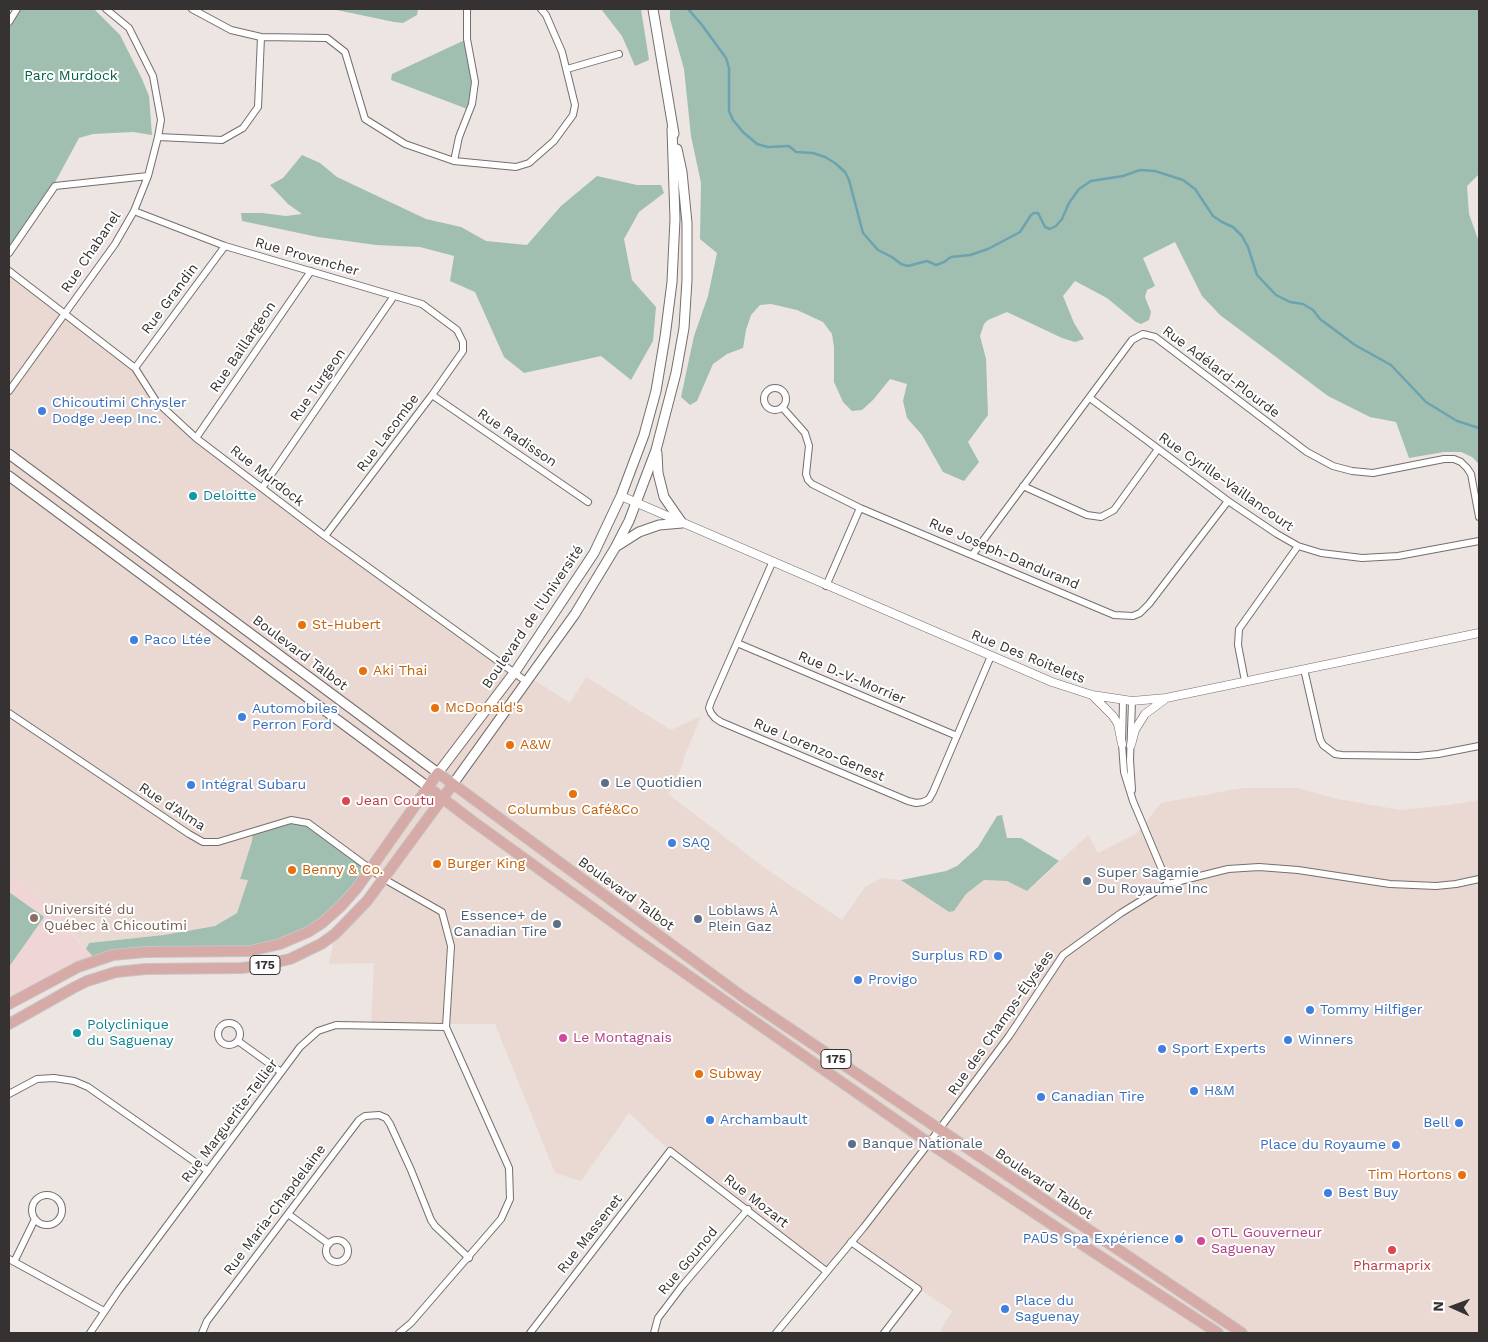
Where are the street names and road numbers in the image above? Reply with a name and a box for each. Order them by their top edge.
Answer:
street label: Rue Chabanel [58,208,124,296]
street label: Rue Provencher [253,234,361,280]
street label: Rue Grandin [138,260,202,338]
street label: Rue Baillargeon [206,298,280,396]
street label: Rue Adélard-Plourde [1159,322,1283,422]
street label: Rue Turgeon [287,345,349,425]
street label: Rue Lacombe [353,391,423,475]
street label: Rue Radisson [474,405,560,471]
street label: Rue Cyrille-Vaillancourt [1155,429,1297,535]
street label: Rue Murdock [227,442,307,510]
street label: Rue Joseph-Dandurand [926,515,1082,593]
street label: Boulevard de l'Université [479,542,587,692]
street label: Boulevard Talbot [249,612,351,694]
street label: Rue Des Roitelets [969,626,1087,688]
street label: Rue D.-V.-Morrier [796,648,908,708]
street label: Rue Lorenzo-Genest [751,715,887,785]
street label: Rue d'Alma [136,779,208,835]
street label: Boulevard Talbot [575,854,677,934]
street label: Rue des Champs-Élysées [944,947,1058,1099]
road number: 175 [250,956,280,974]
road number: 175 [821,1050,851,1068]
street label: Rue Marguerite-Tellier [178,1056,282,1186]
street label: Rue Maria-Chapdelaine [220,1141,330,1279]
street label: Boulevard Talbot [992,1145,1096,1223]
street label: Rue Mozart [720,1171,792,1231]
street label: Rue Massenet [554,1191,626,1277]
street label: Rue Gounod [655,1224,721,1298]

